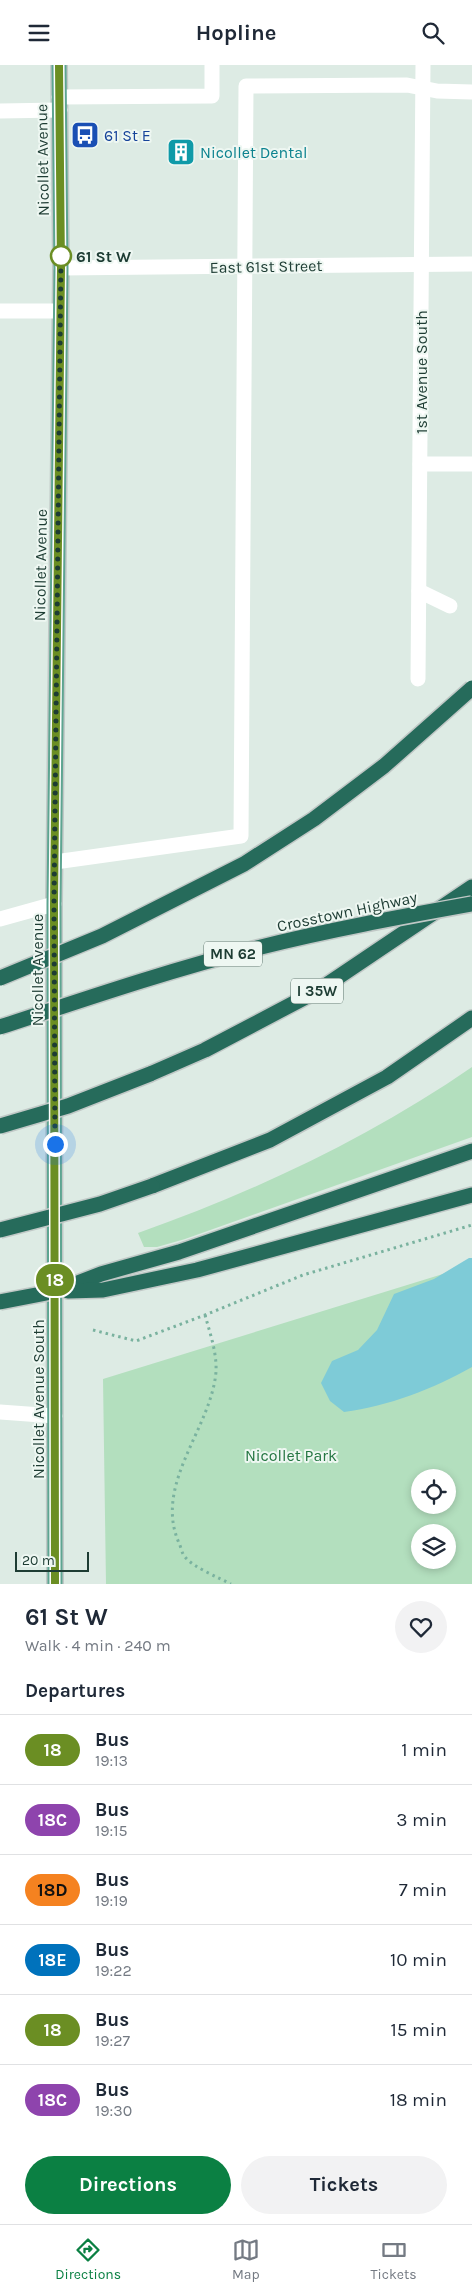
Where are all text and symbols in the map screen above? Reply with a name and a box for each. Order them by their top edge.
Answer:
icon: menu [25,19,53,47]
icon: search [419,19,447,47]
text: Hopline [196,20,276,46]
street label: Nicollet Avenue [32,104,53,216]
bus stop icon: 61 St E [70,120,100,150]
place label: 61 St E [104,126,151,145]
building icon: Nicollet Dental [166,137,196,167]
place label: Nicollet Dental [200,143,307,162]
marker: 61 St W [50,245,72,267]
place label: 61 St W [76,247,131,266]
street label: East 61st Street [210,256,322,277]
street label: 1st Avenue South [412,310,431,434]
street label: Nicollet Avenue [30,509,51,621]
street label: Crosstown Highway [275,887,420,936]
street label: Nicollet Avenue [28,914,47,1026]
road number: MN 62 [204,941,262,967]
road number: I 35W [291,979,343,1003]
your location [43,1132,68,1157]
line badge: 18 [32,1264,78,1296]
text: 18 [46,1269,64,1291]
street label: Nicollet Avenue South [29,1319,48,1479]
park label: Nicollet Park [245,1446,337,1465]
map controls [411,1469,456,1569]
button: locate [411,1469,456,1514]
button: layers [411,1524,456,1569]
scale bar [15,1549,89,1572]
text: 20 m [22,1552,55,1569]
button: heart [395,1601,447,1653]
text: 61 St W [25,1603,108,1631]
text: Walk · 4 min · 240 m [25,1636,171,1655]
text: Departures [25,1680,125,1702]
text: Bus [95,1729,129,1751]
text: 18 [43,1739,62,1761]
text: 1 min [401,1739,447,1761]
text: 19:13 [95,1751,128,1770]
text: Bus [95,1799,129,1821]
text: 18C [38,1809,67,1831]
text: 3 min [396,1809,447,1831]
text: 19:15 [95,1821,128,1840]
text: Bus [95,1869,129,1891]
text: 18D [37,1879,68,1901]
text: 7 min [399,1879,447,1901]
text: 19:19 [95,1891,128,1910]
text: Bus [95,1939,129,1961]
text: 18E [38,1949,67,1971]
text: 10 min [390,1949,447,1971]
text: 19:22 [95,1961,132,1980]
text: Bus [95,2009,129,2031]
text: 18 [43,2019,62,2041]
text: 15 min [391,2019,447,2041]
text: 19:27 [95,2031,130,2050]
text: Bus [95,2079,129,2101]
text: 18C [38,2089,67,2111]
text: 18 min [390,2089,447,2111]
text: 19:30 [95,2101,132,2120]
button: Directions [25,2156,231,2214]
button: Tickets [241,2156,447,2214]
tab: Directions [55,2236,121,2283]
tab: Map [232,2236,260,2283]
tab: Tickets [371,2236,417,2283]

